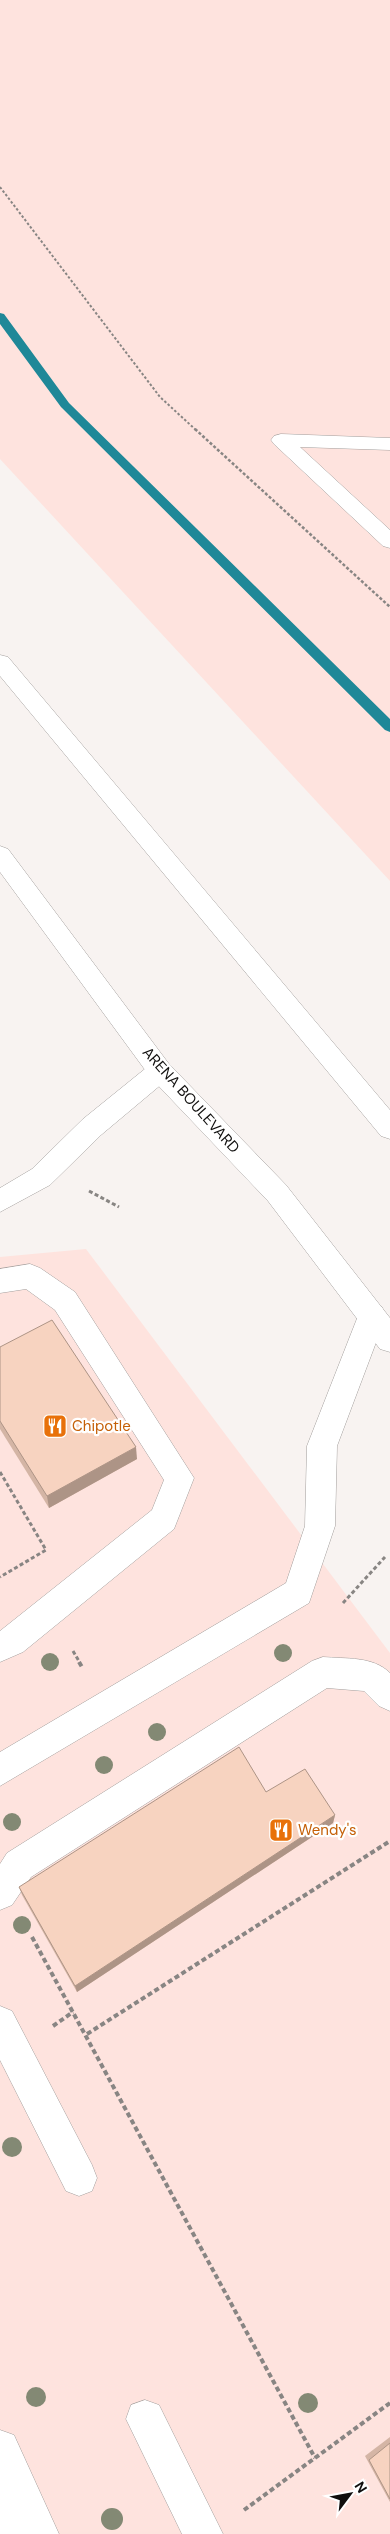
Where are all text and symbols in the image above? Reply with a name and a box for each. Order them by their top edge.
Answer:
street label: ARENA BOULEVARD [138,1043,244,1157]
restaurant icon: Chipotle [42,1413,68,1439]
place label: Chipotle [72,1416,131,1436]
restaurant icon: Wendy's [268,1817,294,1843]
place label: Wendy's [298,1820,357,1840]
north arrow [325,2469,375,2519]
text: N [351,2478,371,2496]

